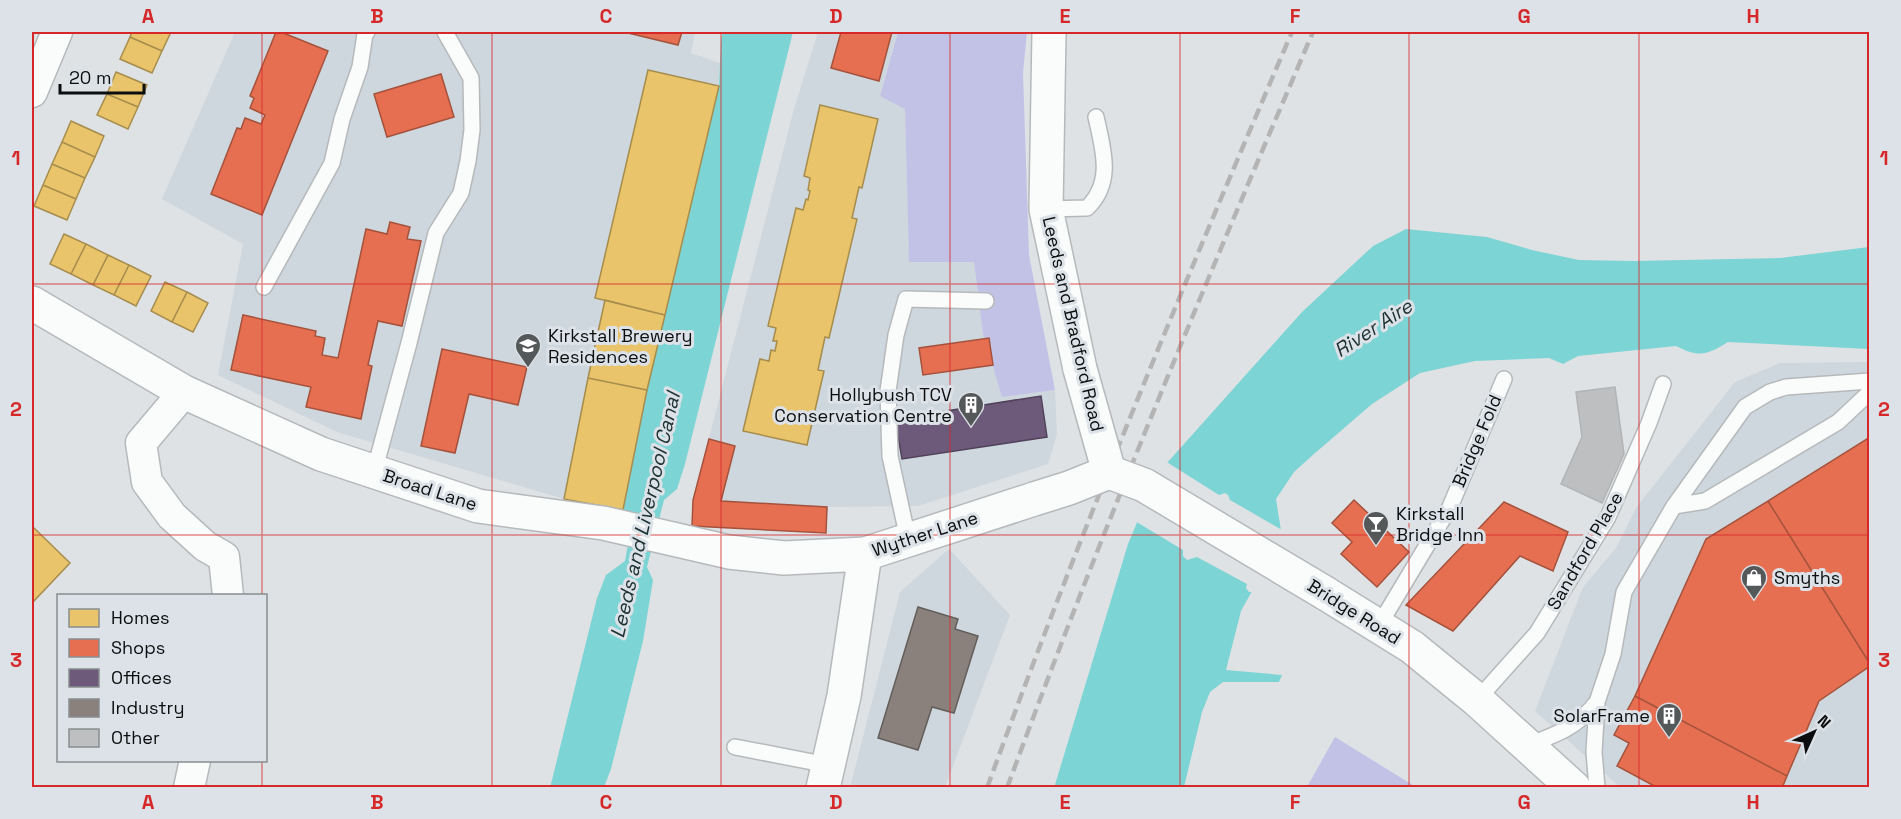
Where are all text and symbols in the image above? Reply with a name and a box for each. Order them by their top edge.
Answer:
text: A [142,3,155,29]
text: B [370,3,384,29]
text: C [600,3,613,29]
text: D [829,3,843,29]
text: E [1059,3,1071,29]
text: F [1290,3,1301,29]
text: G [1517,3,1531,29]
text: H [1746,3,1760,29]
scale bar [60,57,144,95]
text: 20 m [69,66,112,89]
text: 1 [11,145,21,171]
text: 1 [1879,145,1889,171]
street label: Leeds and Bradford Road [1038,214,1109,434]
water label: River Aire [1329,292,1418,363]
place label: Kirkstall Brewery Residences [548,324,692,368]
school or university icon: Kirkstall Brewery Residences [513,331,543,369]
place label: Hollybush TCV Conservation Centre [774,383,952,427]
water label: Leeds and Liverpool Canal [604,388,686,640]
building icon: Hollybush TCV Conservation Centre [956,390,986,428]
street label: Bridge Fold [1447,391,1506,491]
text: 2 [10,396,22,422]
text: 2 [1878,396,1890,422]
street label: Broad Lane [380,463,480,516]
street label: Sandford Place [1542,488,1628,614]
place label: Kirkstall Bridge Inn [1396,502,1484,546]
street label: Wyther Lane [869,506,981,561]
bar icon: Kirkstall Bridge Inn [1361,509,1391,547]
shop icon: Smyths [1739,563,1769,601]
place label: Smyths [1774,566,1840,589]
street label: Bridge Road [1303,574,1405,649]
legend [57,594,267,762]
text: Homes [111,606,170,629]
text: Shops [111,636,165,659]
text: 3 [10,647,22,673]
text: 3 [1878,647,1890,673]
text: Offices [111,666,172,689]
text: Industry [111,696,184,719]
building icon: SolarFrame [1654,701,1684,739]
north arrow [1784,702,1844,762]
place label: SolarFrame [1554,704,1650,727]
text: N [1813,711,1835,733]
text: Other [111,726,160,749]
text: A [142,789,155,815]
text: B [370,789,384,815]
text: C [600,789,613,815]
text: D [829,789,843,815]
text: E [1059,789,1071,815]
text: F [1290,789,1301,815]
text: G [1517,789,1531,815]
text: H [1746,789,1760,815]

